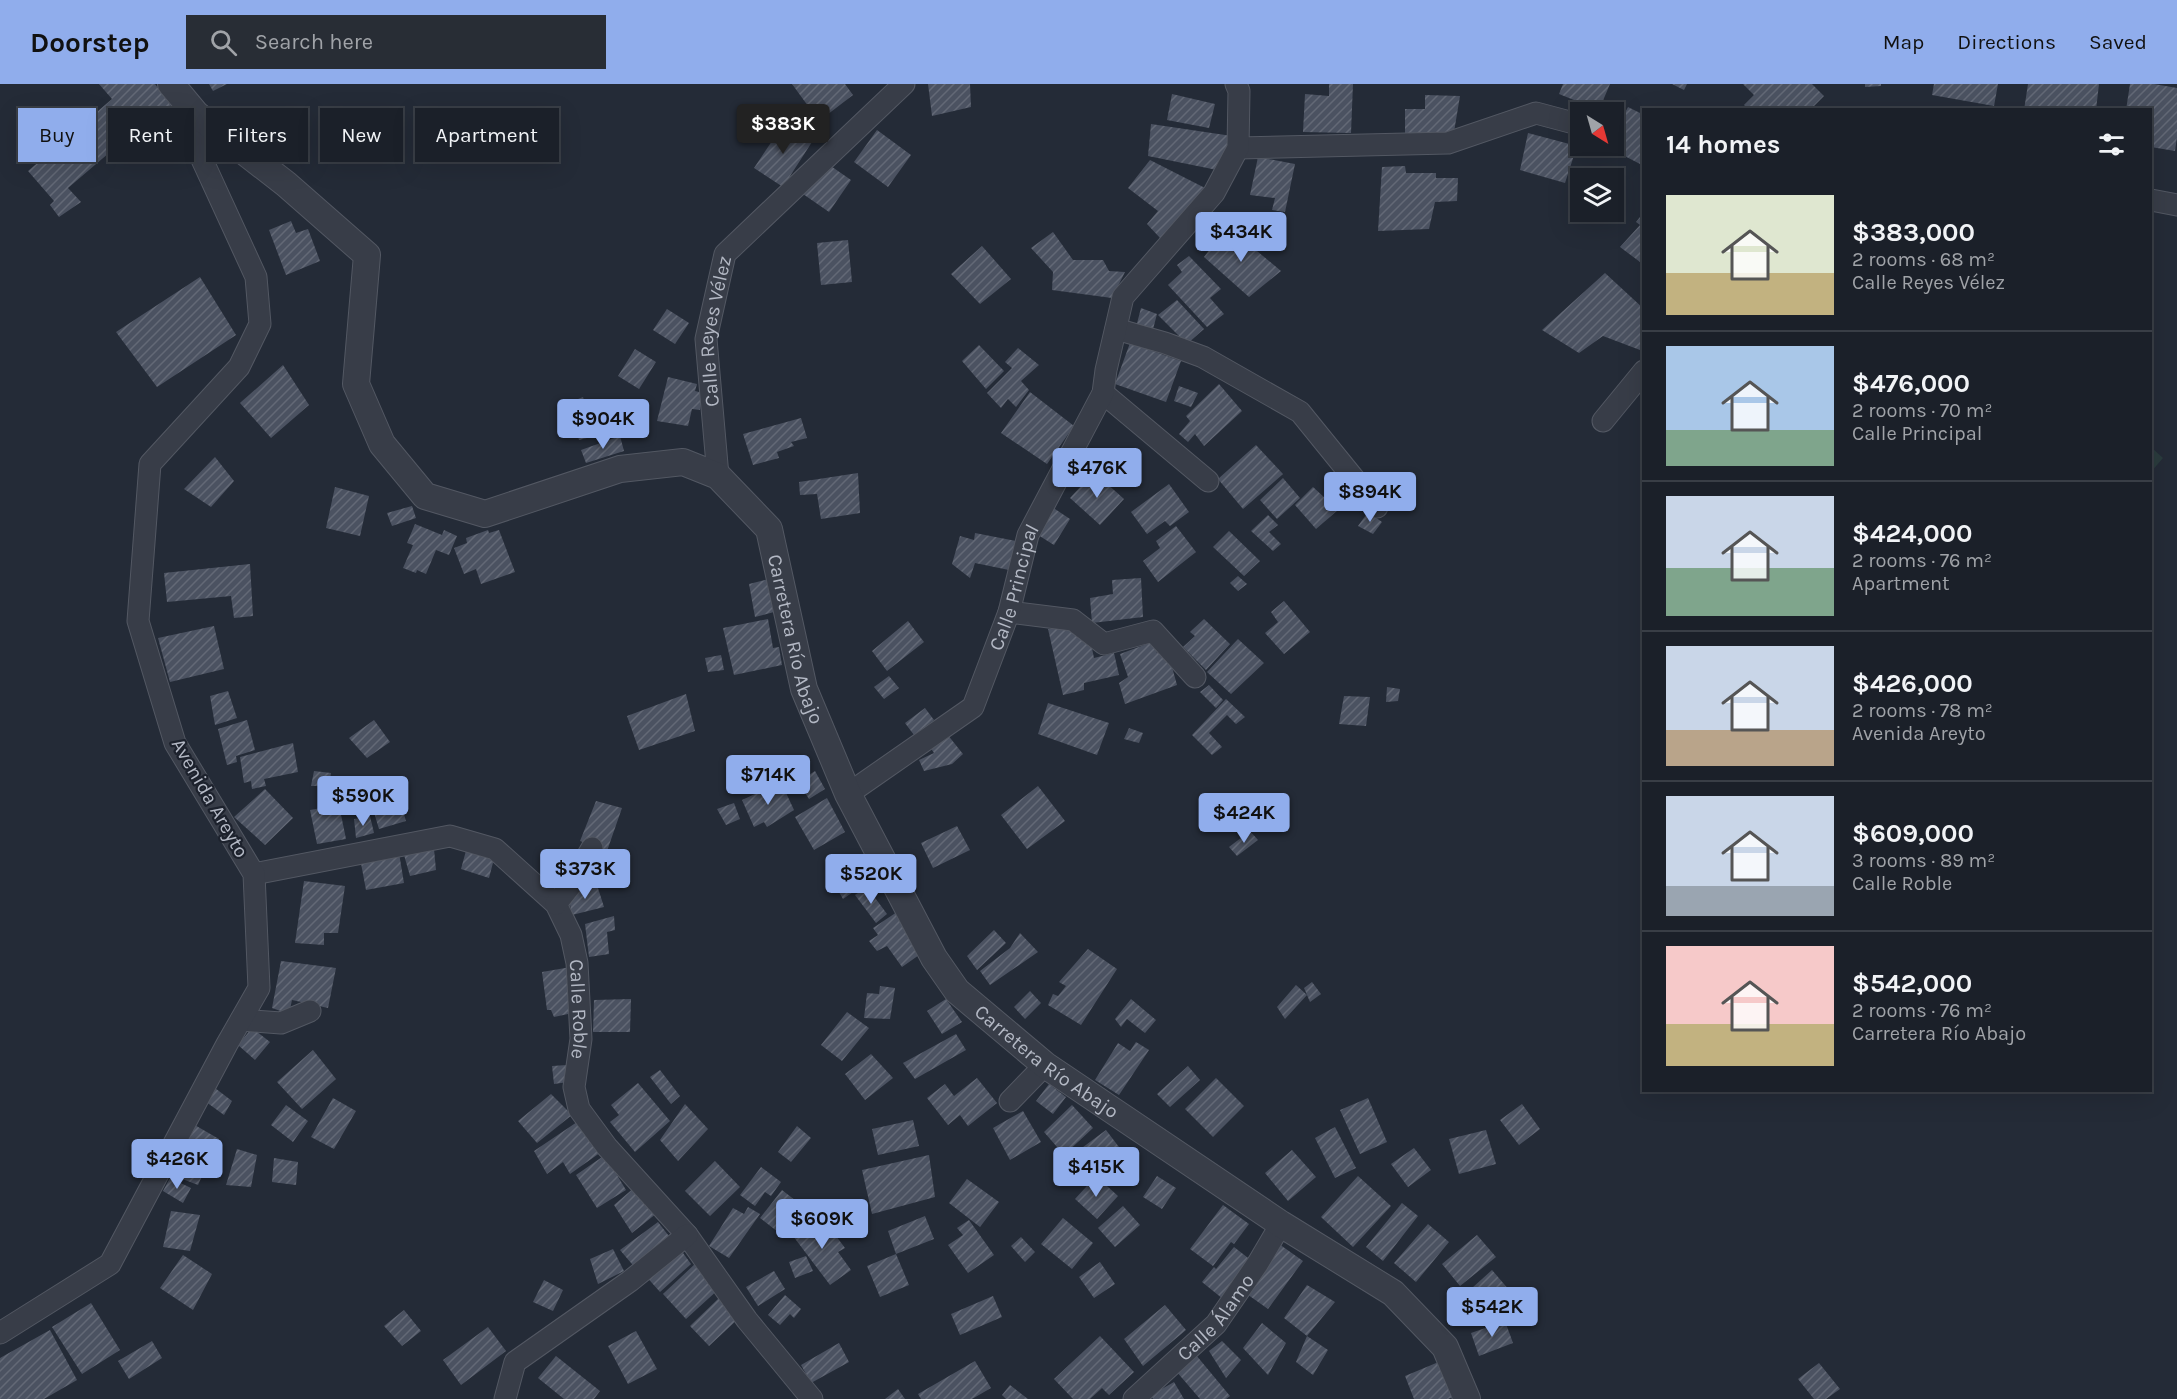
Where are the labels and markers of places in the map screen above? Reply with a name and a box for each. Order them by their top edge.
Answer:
pin: $383K [741,104,825,155]
pin: $434K [1199,212,1283,263]
pin: $904K [561,399,645,450]
pin: $476K [1055,448,1139,499]
pin: $894K [1328,472,1412,523]
pin: $714K [726,755,810,806]
pin: $590K [321,776,405,827]
pin: $424K [1202,793,1286,844]
pin: $373K [543,849,627,900]
pin: $520K [829,854,913,905]
pin: $426K [135,1139,219,1190]
pin: $415K [1054,1147,1138,1198]
pin: $609K [780,1199,864,1250]
pin: $542K [1450,1287,1534,1338]

